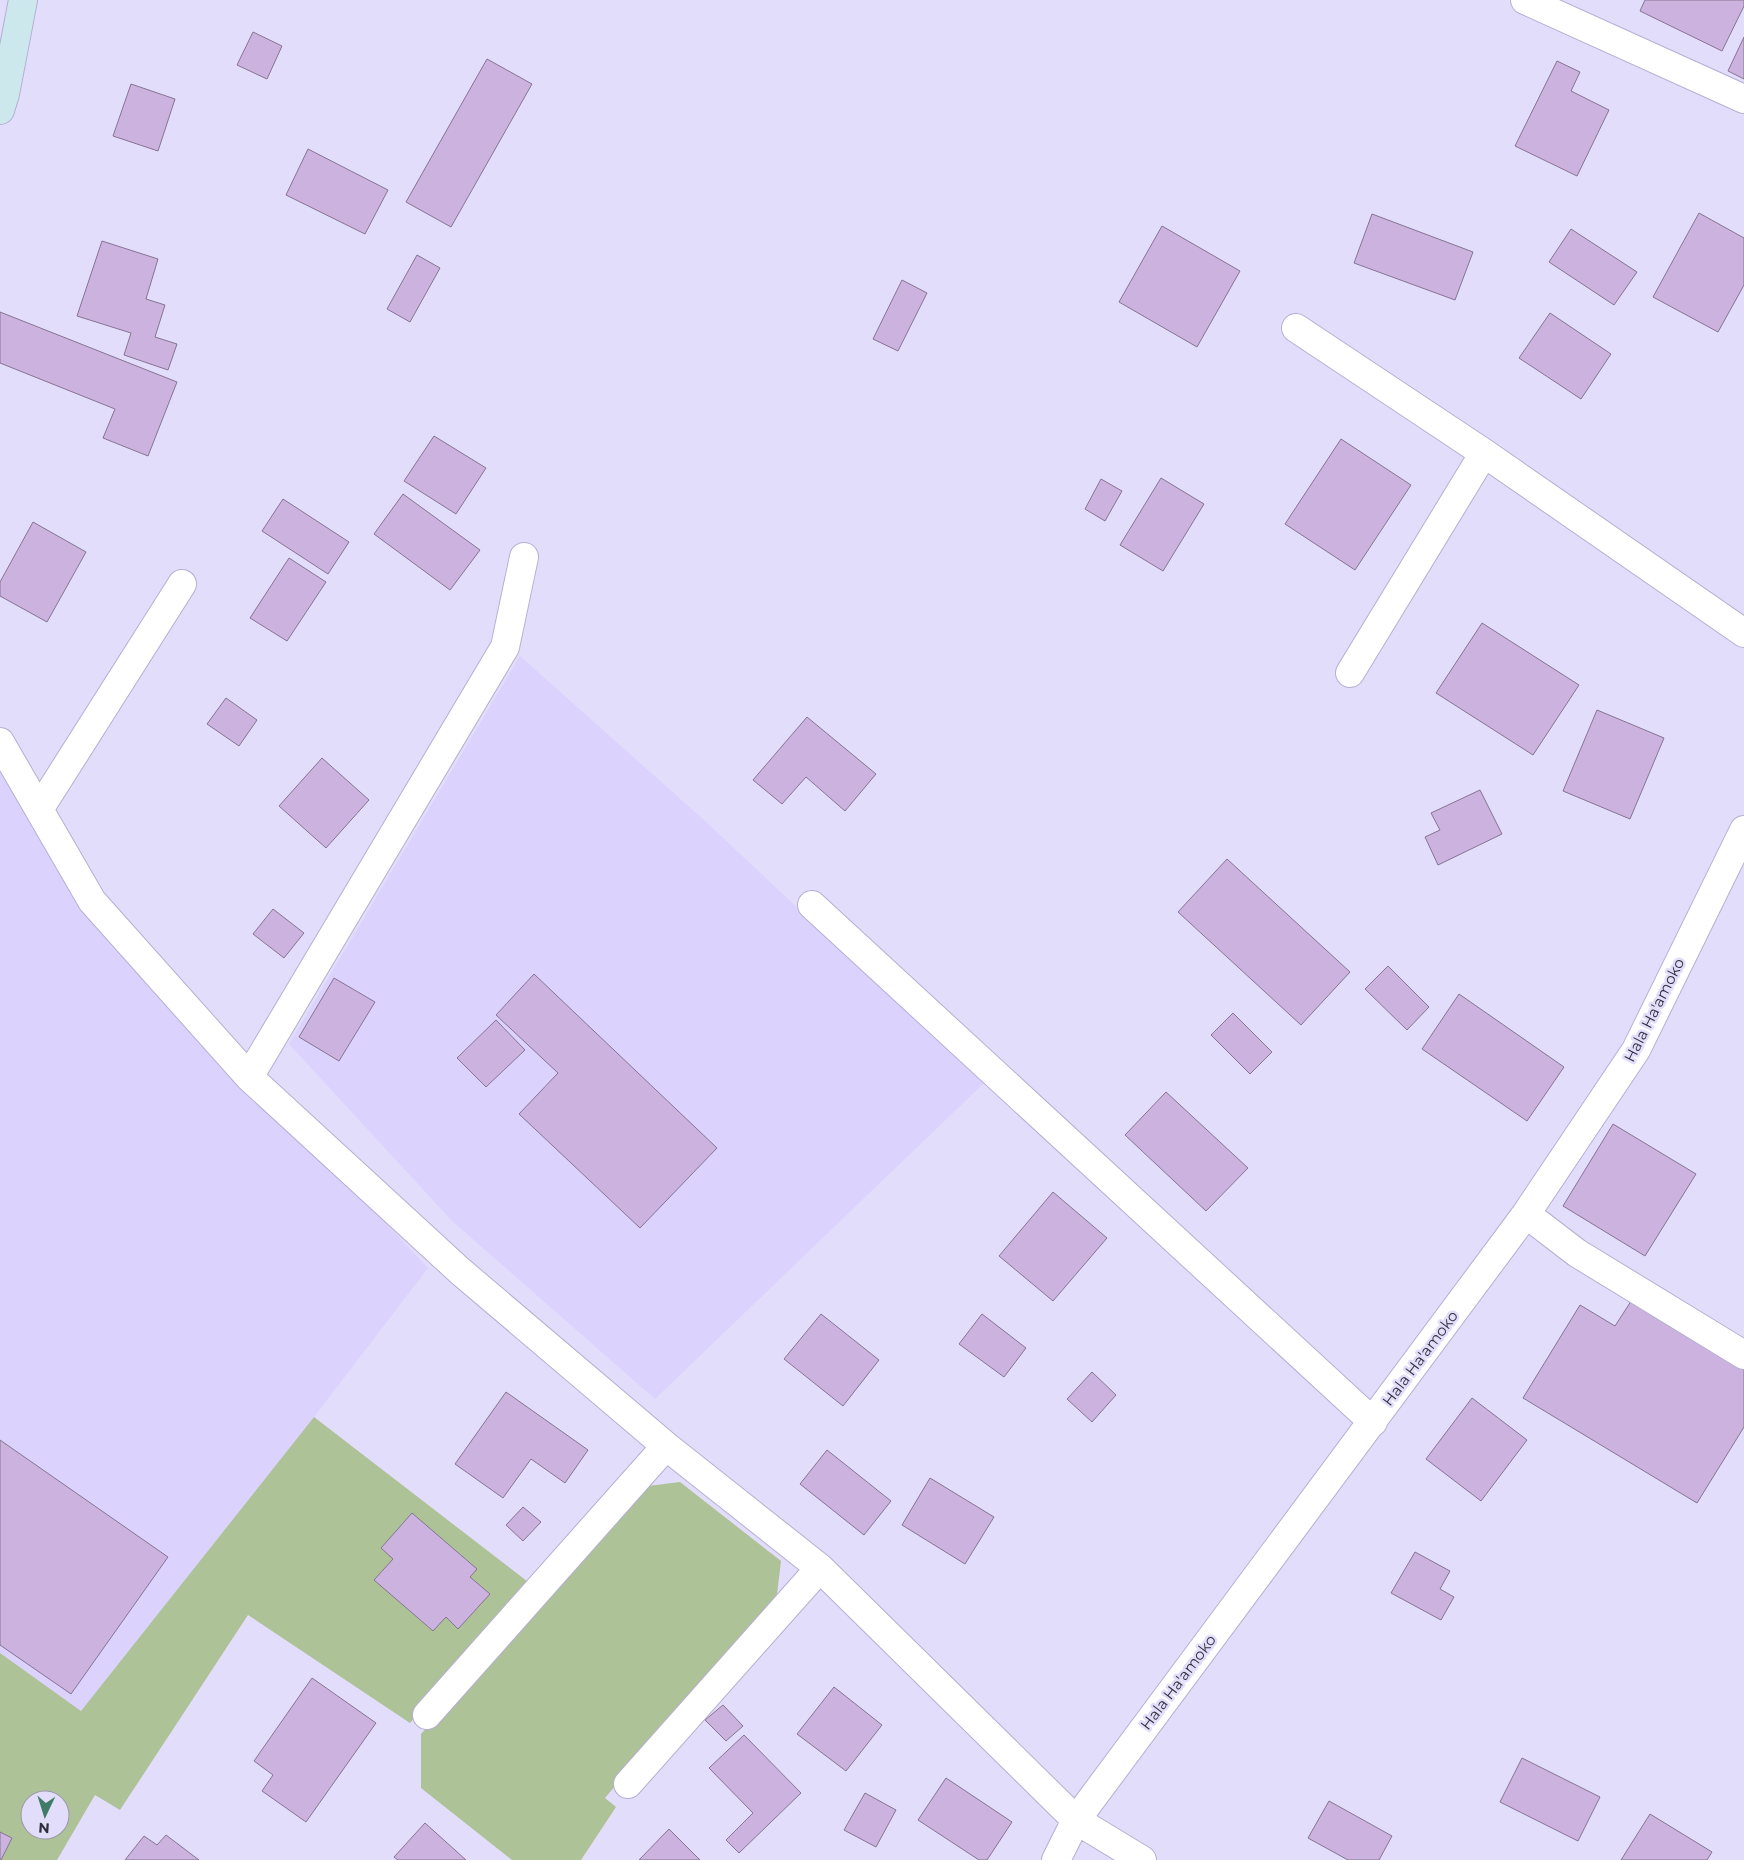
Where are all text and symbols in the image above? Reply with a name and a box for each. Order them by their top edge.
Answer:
street label: Hala Ha'amoko [1620,955,1688,1065]
street label: Hala Ha'amoko [1378,1307,1462,1409]
street label: Hala Ha'amoko [1136,1631,1220,1733]
north arrow [20,1790,70,1840]
text: N [38,1819,50,1837]

